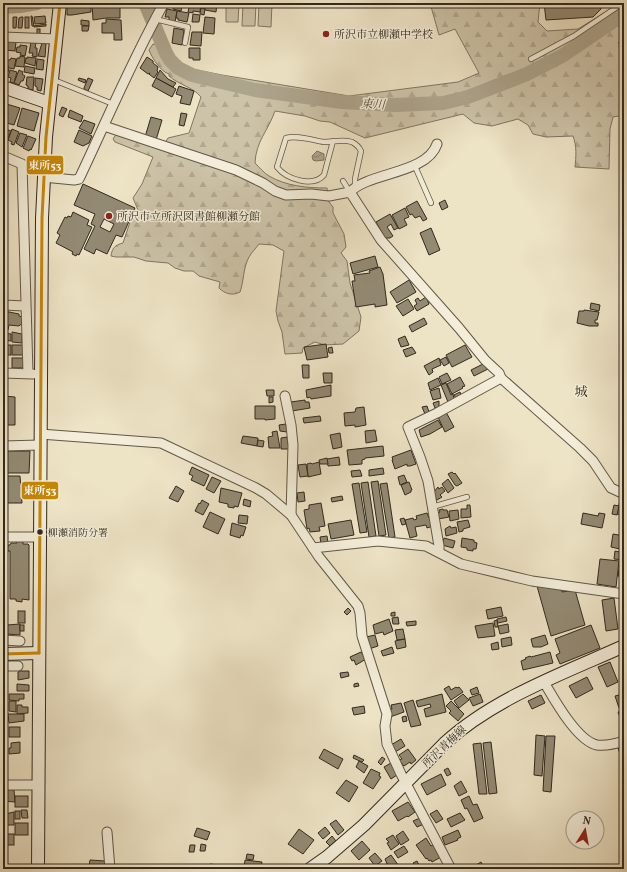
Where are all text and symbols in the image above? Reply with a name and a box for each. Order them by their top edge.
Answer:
place label: 所沢市立柳瀬中学校 [334,28,433,43]
marker: 所沢市立柳瀬中学校 [321,29,331,39]
water label: 東川 [361,96,387,114]
line badge: 東所53 [26,155,64,175]
text: 東所53 [29,159,62,174]
place label: 所沢市立所沢図書館柳瀬分館 [117,210,260,225]
marker: 所沢市立所沢図書館柳瀬分館 [104,211,114,221]
district label: 城 [574,384,588,402]
line badge: 東所53 [21,481,59,500]
text: 東所53 [24,484,57,499]
place label: 柳瀬消防分署 [48,526,108,540]
marker: 柳瀬消防分署 [35,527,45,537]
street label: 所沢青梅線 [420,723,470,771]
north arrow [565,810,605,850]
text: N [581,814,592,830]

